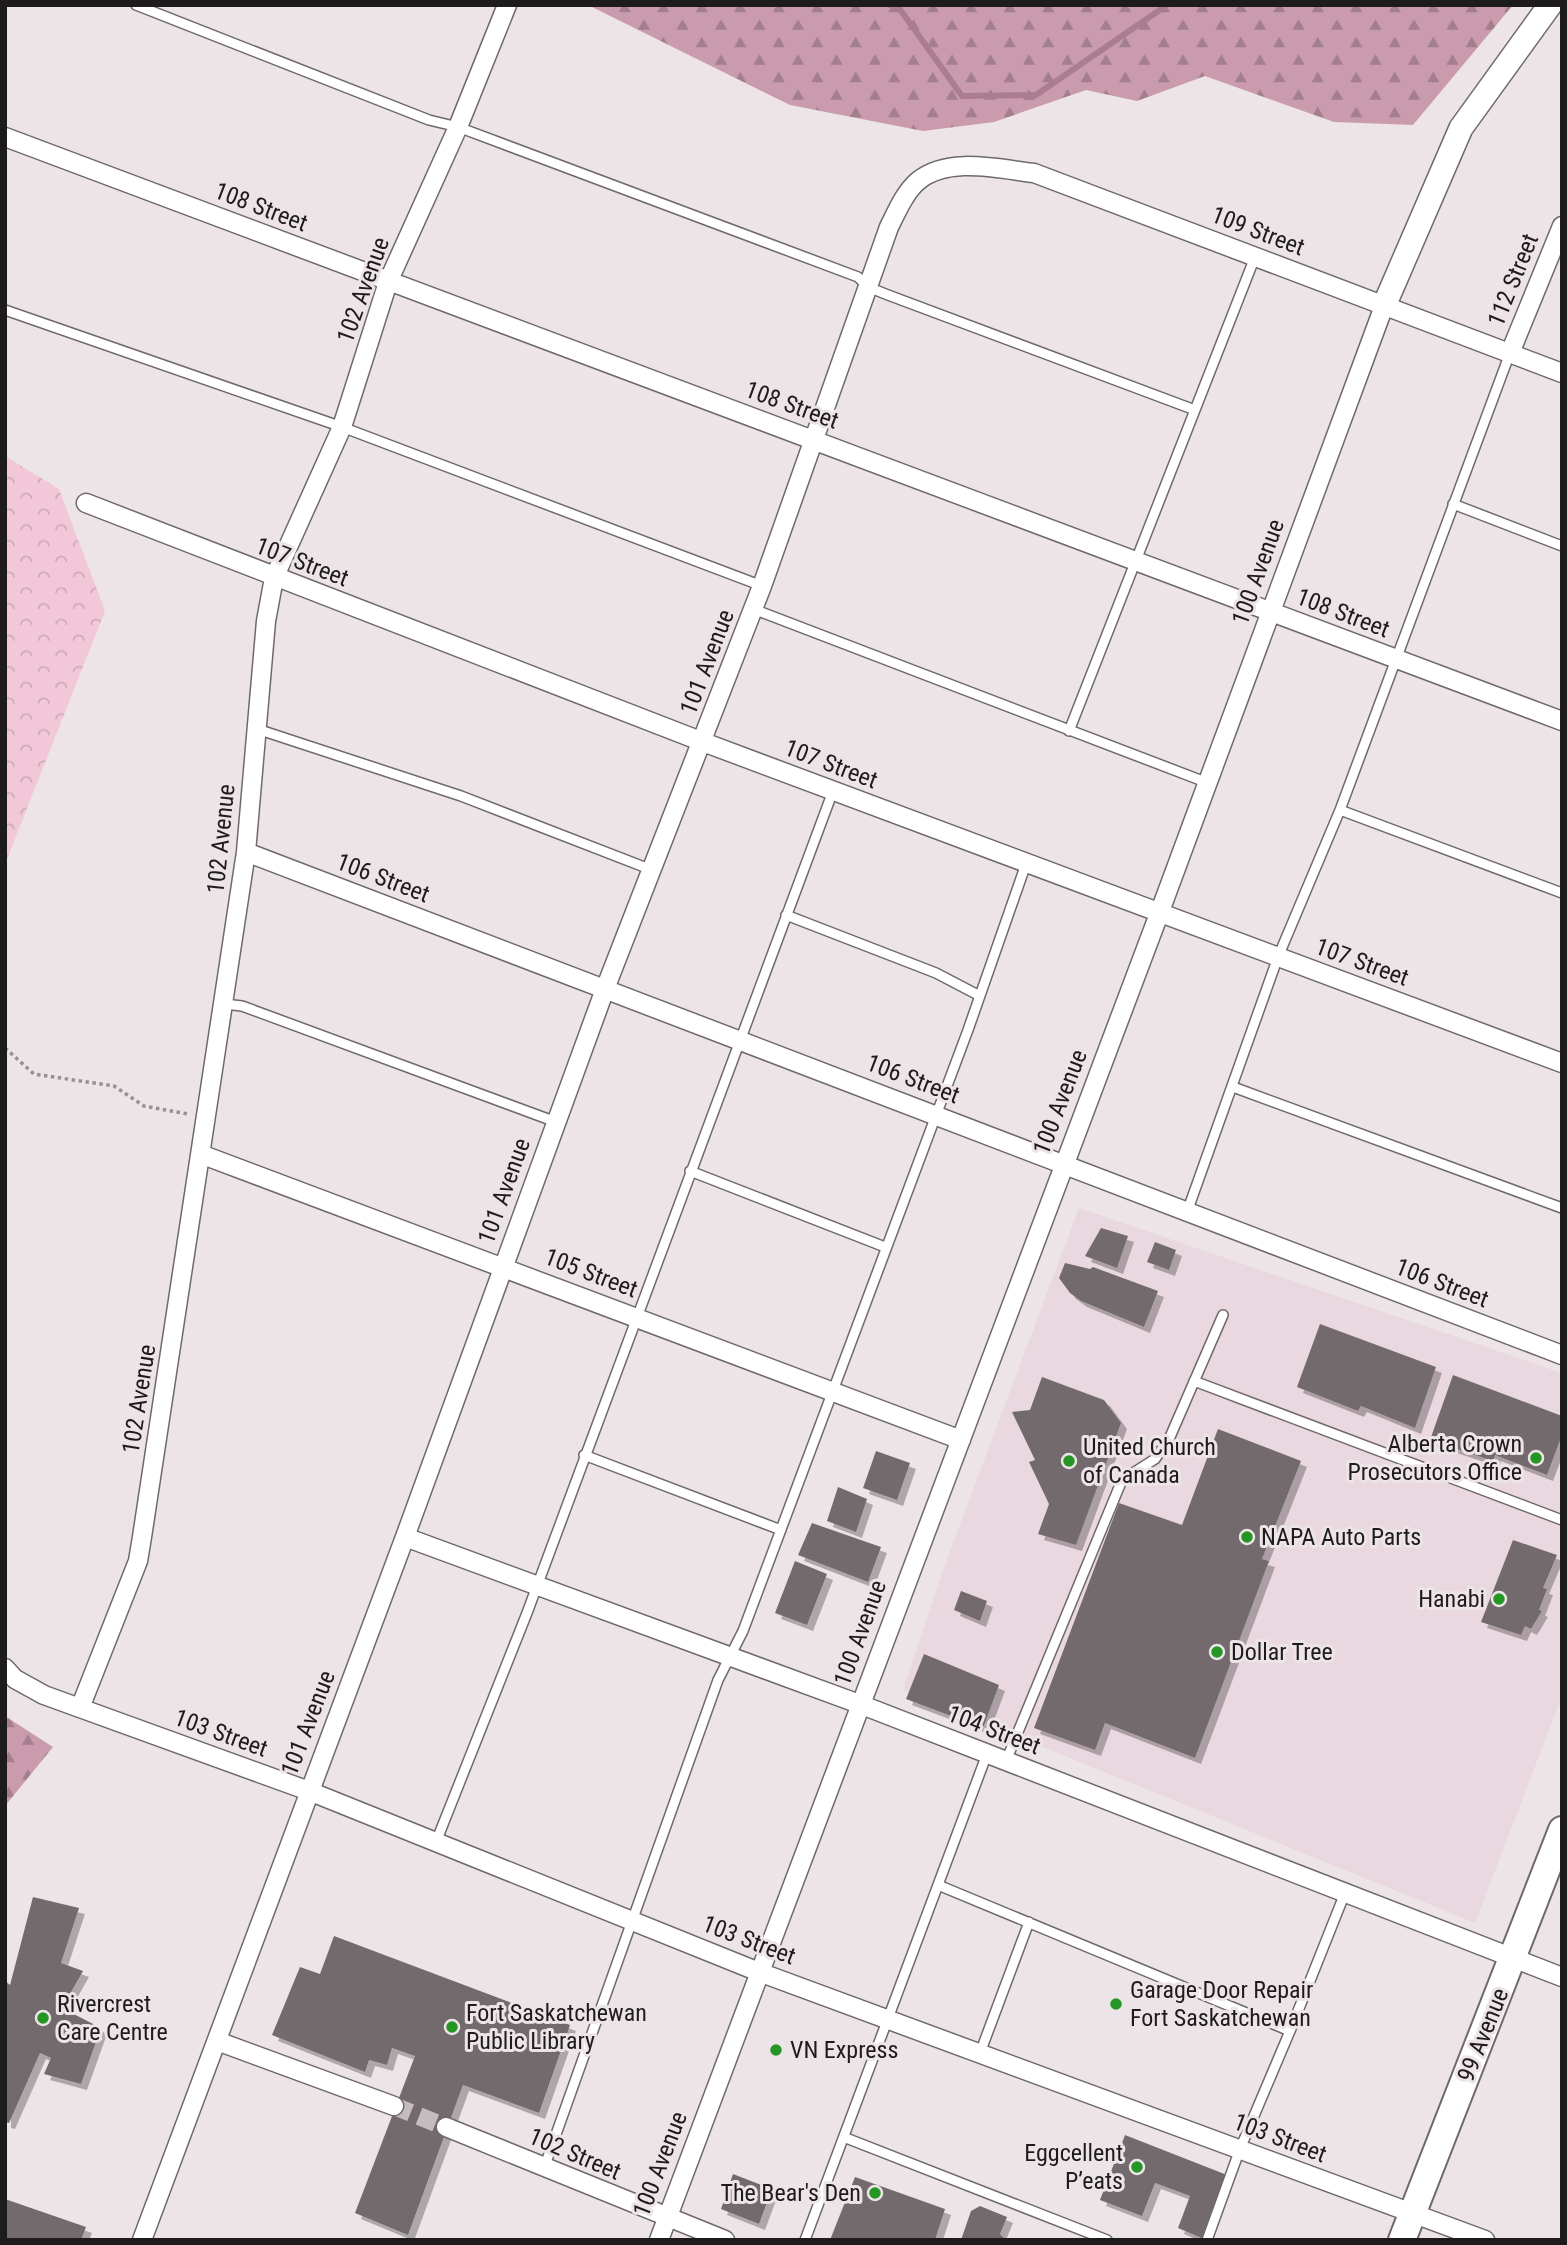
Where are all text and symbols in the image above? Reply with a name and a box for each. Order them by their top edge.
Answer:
street label: 108 Street [211,176,311,238]
street label: 109 Street [1208,200,1308,262]
street label: 112 Street [1482,230,1544,330]
street label: 102 Avenue [331,233,395,347]
street label: 108 Street [741,375,843,435]
street label: 100 Avenue [1226,515,1290,629]
street label: 107 Street [252,531,352,593]
street label: 108 Street [1293,582,1393,644]
street label: 101 Avenue [674,606,740,718]
street label: 107 Street [781,733,881,795]
street label: 102 Avenue [201,783,241,895]
street label: 106 Street [333,847,433,909]
street label: 107 Street [1311,932,1413,992]
street label: 100 Avenue [1027,1046,1093,1158]
street label: 106 Street [863,1048,963,1110]
street label: 101 Avenue [472,1134,536,1248]
street label: 105 Street [541,1242,641,1304]
street label: 106 Street [1392,1252,1492,1314]
street label: 102 Avenue [117,1342,161,1456]
place label: Alberta Crown Prosecutors Office [1347,1430,1522,1486]
place label: United Church of Canada [1083,1433,1216,1489]
marker: Alberta Crown Prosecutors Office [1528,1450,1544,1466]
marker: United Church of Canada [1061,1453,1077,1469]
place label: NAPA Auto Parts [1261,1523,1421,1551]
marker: NAPA Auto Parts [1239,1529,1255,1545]
street label: 100 Avenue [828,1576,892,1690]
place label: Hanabi [1418,1585,1485,1613]
marker: Hanabi [1491,1591,1507,1607]
place label: Dollar Tree [1231,1638,1333,1666]
marker: Dollar Tree [1209,1644,1225,1660]
street label: 101 Avenue [275,1667,341,1779]
street label: 104 Street [944,1699,1044,1761]
street label: 103 Street [170,1703,272,1763]
street label: 103 Street [699,1909,799,1971]
place label: Garage Door Repair Fort Saskatchewan [1130,1976,1313,2032]
street label: 99 Avenue [1452,1984,1514,2086]
place label: Rivercrest Care Centre [57,1990,168,2046]
marker: Garage Door Repair Fort Saskatchewan [1108,1996,1124,2012]
place label: Fort Saskatchewan Public Library [466,1999,647,2055]
marker: Rivercrest Care Centre [35,2010,51,2026]
marker: Fort Saskatchewan Public Library [444,2019,460,2035]
place label: VN Express [790,2036,898,2064]
marker: VN Express [768,2042,784,2058]
street label: 103 Street [1230,2107,1330,2169]
street label: 100 Avenue [627,2108,693,2220]
street label: 102 Street [525,2122,625,2186]
place label: Eggcellent P’eats [1024,2139,1123,2195]
marker: Eggcellent P’eats [1129,2159,1145,2175]
place label: The Bear's Den [721,2179,861,2207]
marker: The Bear's Den [867,2185,883,2201]

